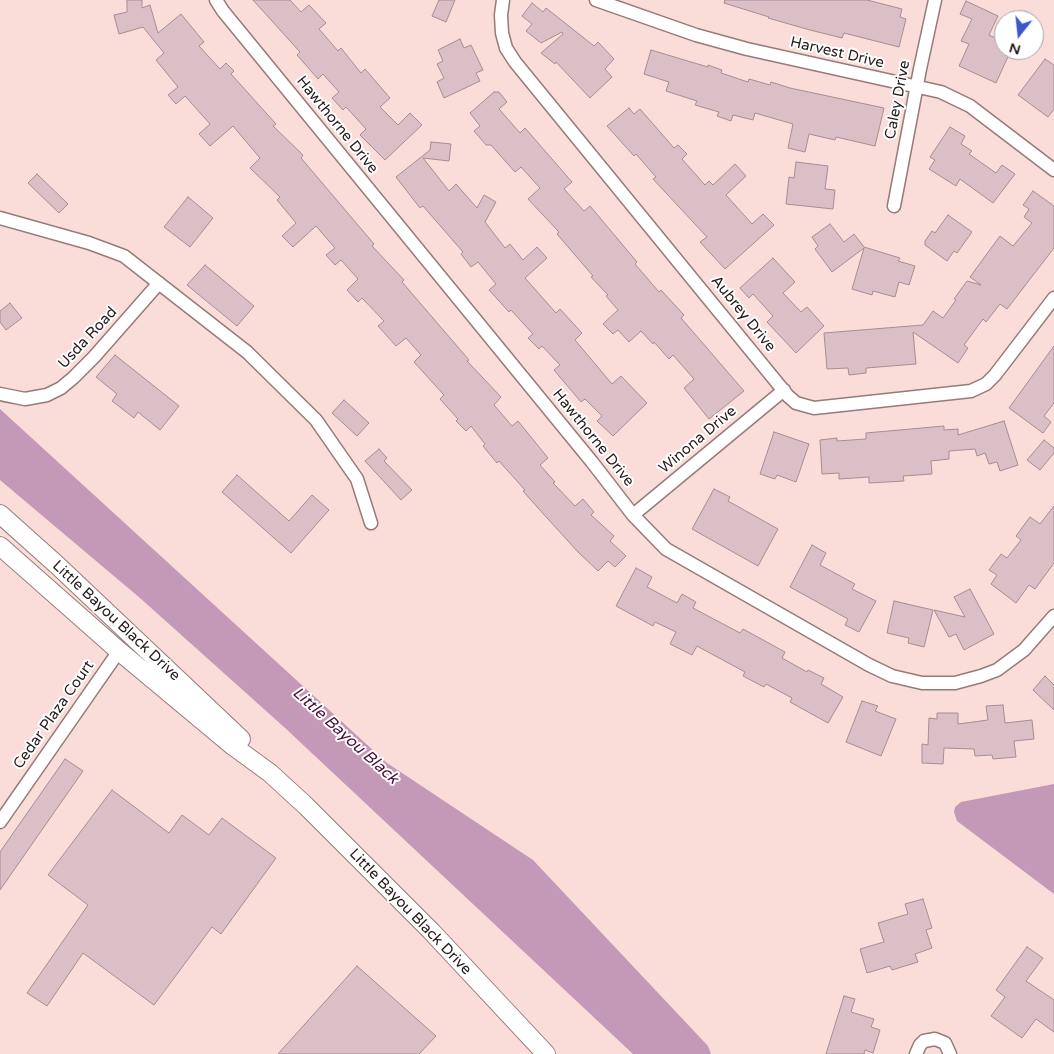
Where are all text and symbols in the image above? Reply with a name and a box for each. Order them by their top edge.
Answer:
north arrow [994,10,1044,60]
street label: Harvest Drive [788,33,886,73]
text: N [1007,39,1023,59]
street label: Caley Drive [882,59,914,141]
street label: Hawthorne Drive [292,73,382,177]
street label: Aubrey Drive [707,272,779,356]
street label: Usda Road [55,303,121,373]
street label: Hawthorne Drive [548,386,638,490]
street label: Winona Drive [656,402,740,478]
street label: Little Bayou Black Drive [48,557,184,685]
street label: Cedar Plaza Court [10,657,98,773]
water label: Little Bayou Black [288,683,402,789]
street label: Little Bayou Black Drive [345,845,475,979]

